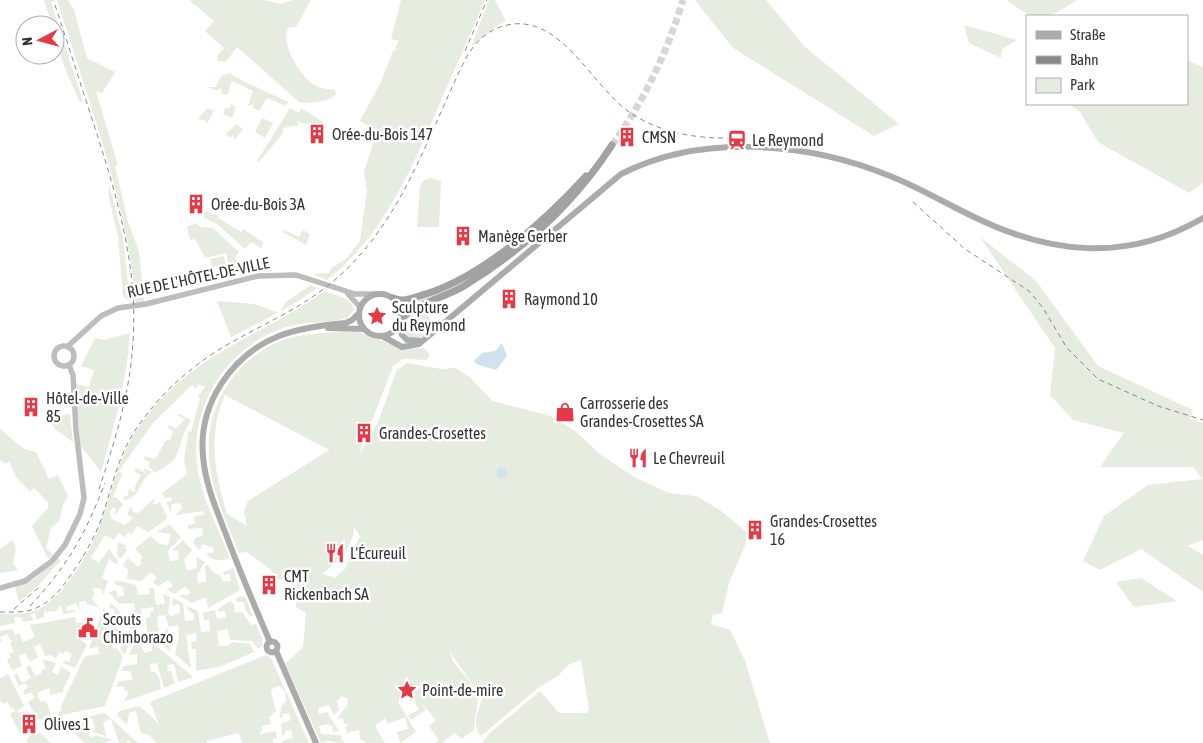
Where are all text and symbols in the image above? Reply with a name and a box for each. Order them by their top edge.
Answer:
north arrow [15,15,65,65]
legend [1026,15,1188,105]
text: Straße [1070,26,1106,43]
text: N [19,36,35,46]
text: Bahn [1070,51,1099,68]
text: Park [1070,76,1095,93]
building icon: Orée-du-Bois 147 [306,123,328,145]
place label: Orée-du-Bois 147 [332,125,433,143]
building icon: CMSN [616,126,638,148]
place label: CMSN [642,128,676,146]
station icon: Le Reymond [726,129,748,151]
place label: Le Reymond [752,131,824,150]
building icon: Orée-du-Bois 3A [185,193,207,215]
place label: Orée-du-Bois 3A [211,195,305,213]
building icon: Manège Gerber [452,225,474,247]
place label: Manège Gerber [478,227,568,246]
street label: RUE DE L'HÔTEL-DE-VILLE [125,253,271,301]
building icon: Raymond 10 [498,288,520,310]
place label: Raymond 10 [524,290,598,309]
place label: Sculpture du Reymond [392,298,466,335]
place icon: Sculpture du Reymond [366,305,388,327]
place label: Hôtel-de-Ville 85 [46,389,129,425]
place label: Carrosserie des Grandes-Crosettes SA [580,394,704,430]
building icon: Hôtel-de-Ville 85 [20,396,42,418]
shop icon: Carrosserie des Grandes-Crosettes SA [554,401,576,423]
building icon: Grandes-Crosettes [353,422,375,444]
place label: Grandes-Crosettes [379,424,486,442]
restaurant icon: Le Chevreuil [627,447,649,469]
place label: Le Chevreuil [653,449,726,467]
place label: Grandes-Crosettes 16 [770,512,877,548]
building icon: Grandes-Crosettes 16 [744,519,766,541]
restaurant icon: L'Écureuil [324,542,346,564]
place label: L'Écureuil [350,544,407,562]
place label: CMT Rickenbach SA [284,567,369,603]
building icon: CMT Rickenbach SA [258,574,280,596]
place label: Scouts Chimborazo [103,610,173,646]
public building icon: Scouts Chimborazo [77,617,99,639]
place icon: Point-de-mire [396,679,418,701]
place label: Point-de-mire [422,681,503,699]
building icon: Olives 1 [18,713,40,735]
place label: Olives 1 [44,715,90,733]

